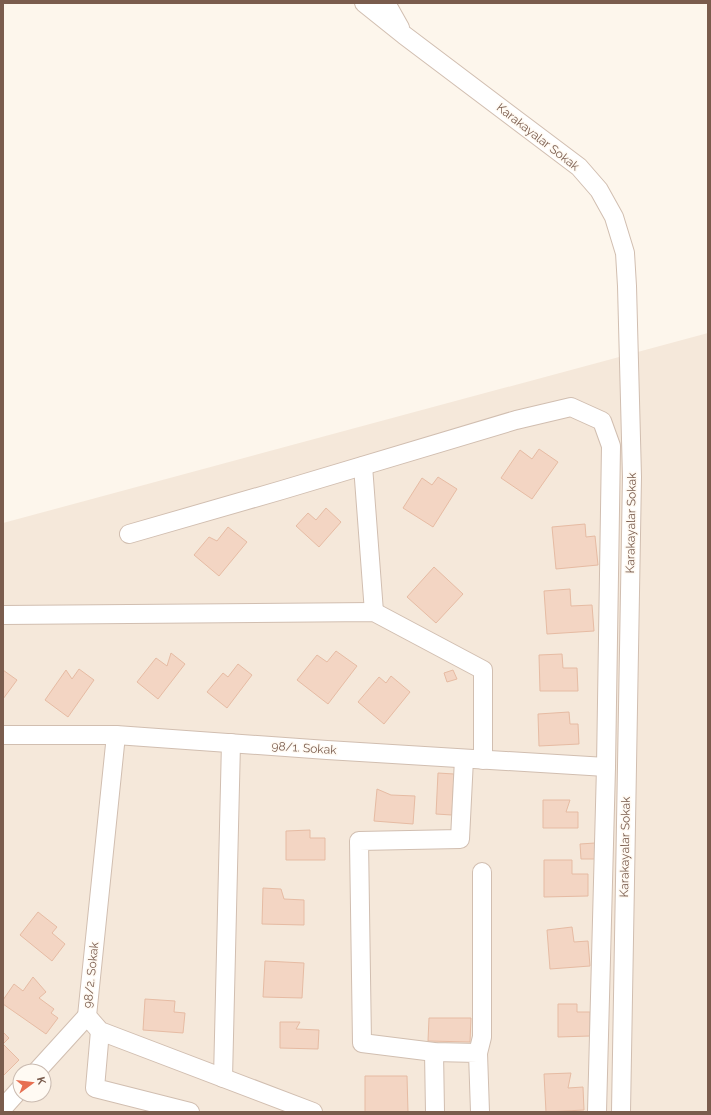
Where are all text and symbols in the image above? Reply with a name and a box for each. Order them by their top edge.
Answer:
street label: Karakayalar Sokak [494,100,583,174]
street label: Karakayalar Sokak [623,472,639,574]
street label: 98/1. Sokak [271,739,338,757]
street label: Karakayalar Sokak [617,796,633,898]
street label: 98/2. Sokak [81,941,101,1009]
north arrow [12,1063,52,1103]
text: K [34,1075,49,1086]

